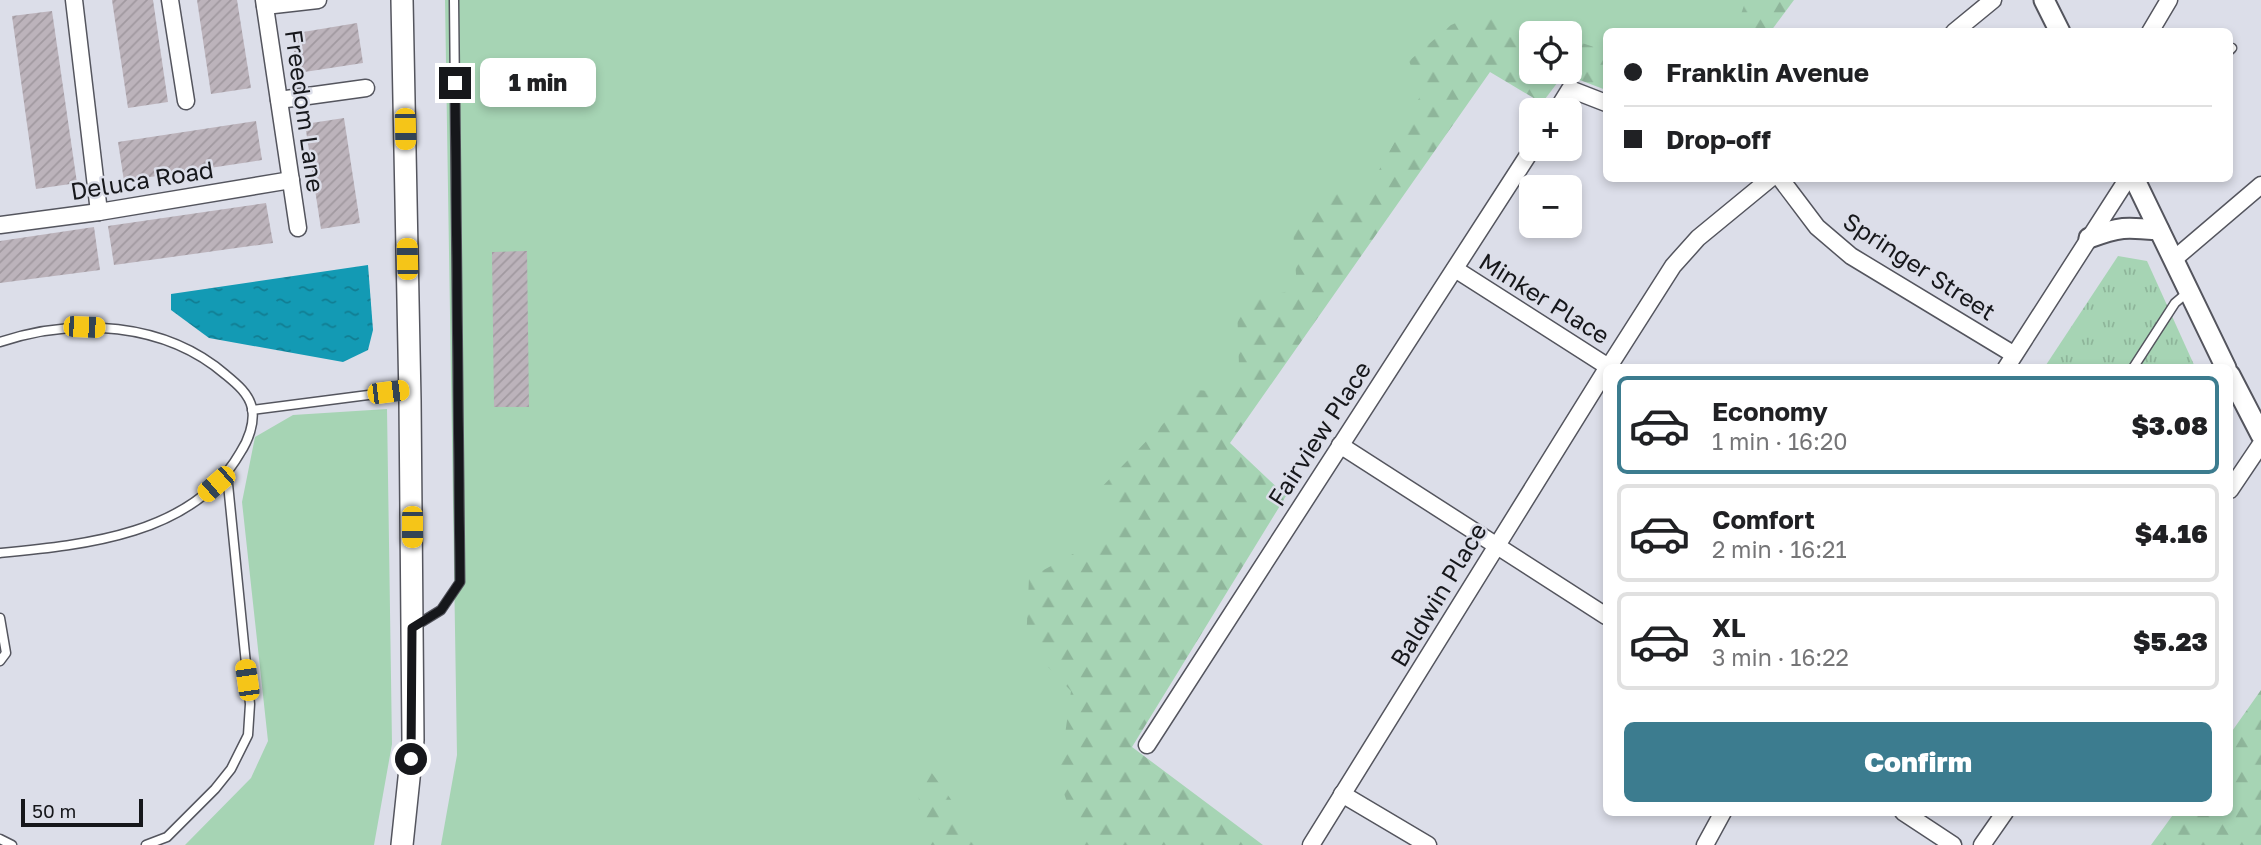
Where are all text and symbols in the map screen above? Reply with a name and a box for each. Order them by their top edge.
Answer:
map controls [1519,21,1582,238]
button: locate [1519,21,1582,84]
street label: Freedom Lane [280,28,331,194]
text: Franklin Avenue [1666,57,1869,88]
callout: 1 min [480,58,595,108]
route end [439,67,471,99]
text: 1 min [509,68,567,96]
button: + [1519,98,1582,161]
car [395,108,416,150]
text: Drop-off [1666,124,1771,155]
street label: Deluca Road [68,154,215,205]
button: − [1519,175,1582,238]
street label: Springer Street [1838,206,2001,326]
car [397,238,418,280]
street label: Minker Place [1474,246,1615,349]
car [63,316,106,338]
street label: Fairview Place [1261,355,1376,511]
car [366,379,411,405]
icon: car [1628,394,1691,457]
text: Economy [1712,396,1828,427]
text: $3.08 [2131,410,2208,441]
text: 1 min · 16:20 [1712,427,1848,455]
car [194,462,239,506]
icon: car [1628,502,1691,565]
text: Comfort [1712,504,1815,535]
car [402,506,423,548]
street label: Baldwin Place [1383,517,1492,671]
text: $4.16 [2135,518,2208,549]
text: 2 min · 16:21 [1712,535,1847,563]
icon: car [1628,610,1691,673]
text: XL [1712,612,1746,643]
text: $5.23 [2133,626,2208,657]
text: 3 min · 16:22 [1712,643,1849,671]
car [234,658,261,702]
button: Confirm [1624,722,2212,802]
route start [395,743,427,775]
scale bar [21,796,144,828]
text: 50 m [32,799,76,822]

